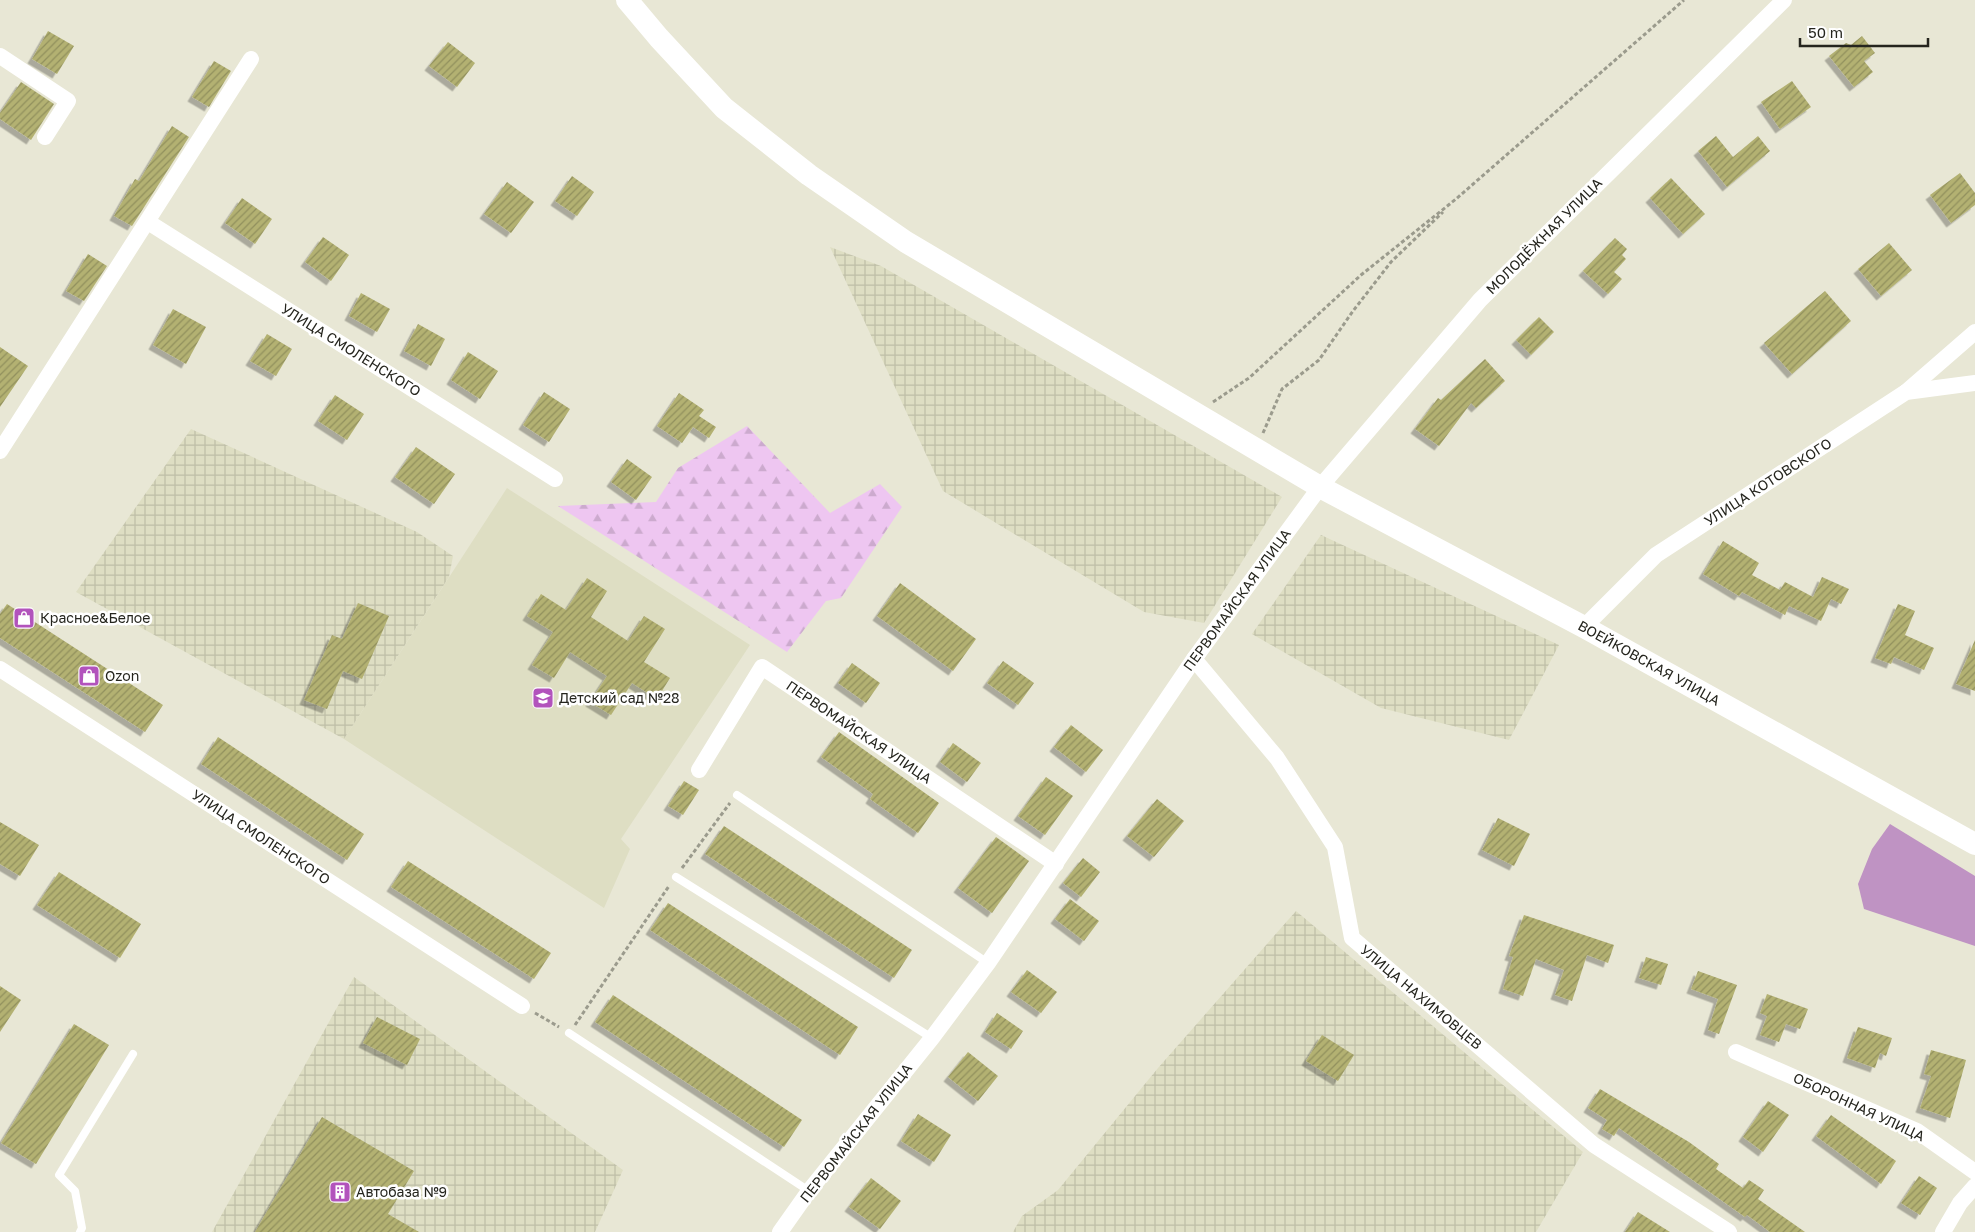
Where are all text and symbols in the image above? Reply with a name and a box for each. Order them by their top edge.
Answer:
scale bar [1800,15,1928,47]
text: 50 m [1808,23,1843,41]
street label: МОЛОДЁЖНАЯ УЛИЦА [1482,174,1606,297]
street label: УЛИЦА СМОЛЕНСКОГО [278,300,424,400]
street label: УЛИЦА КОТОВСКОГО [1701,434,1834,529]
street label: ПЕРВОМАЙСКАЯ УЛИЦА [1179,525,1294,674]
shop icon: Красное&Белое [12,606,36,630]
place label: Красное&Белое [40,609,150,626]
street label: ВОЕЙКОВСКАЯ УЛИЦА [1575,616,1724,709]
shop icon: Ozon [77,664,101,688]
place label: Ozon [105,667,139,684]
street label: ПЕРВОМАЙСКАЯ УЛИЦА [783,677,936,787]
school or university icon: Детский сад №28 [531,686,555,710]
place label: Детский сад №28 [559,689,680,706]
street label: УЛИЦА СМОЛЕНСКОГО [189,785,334,888]
street label: УЛИЦА НАХИМОВЦЕВ [1357,941,1486,1053]
street label: ПЕРВОМАЙСКАЯ УЛИЦА [796,1059,916,1206]
street label: ОБОРОННАЯ УЛИЦА [1791,1069,1928,1145]
building icon: Автобаза №9 [328,1180,352,1204]
place label: Автобаза №9 [356,1183,447,1200]

